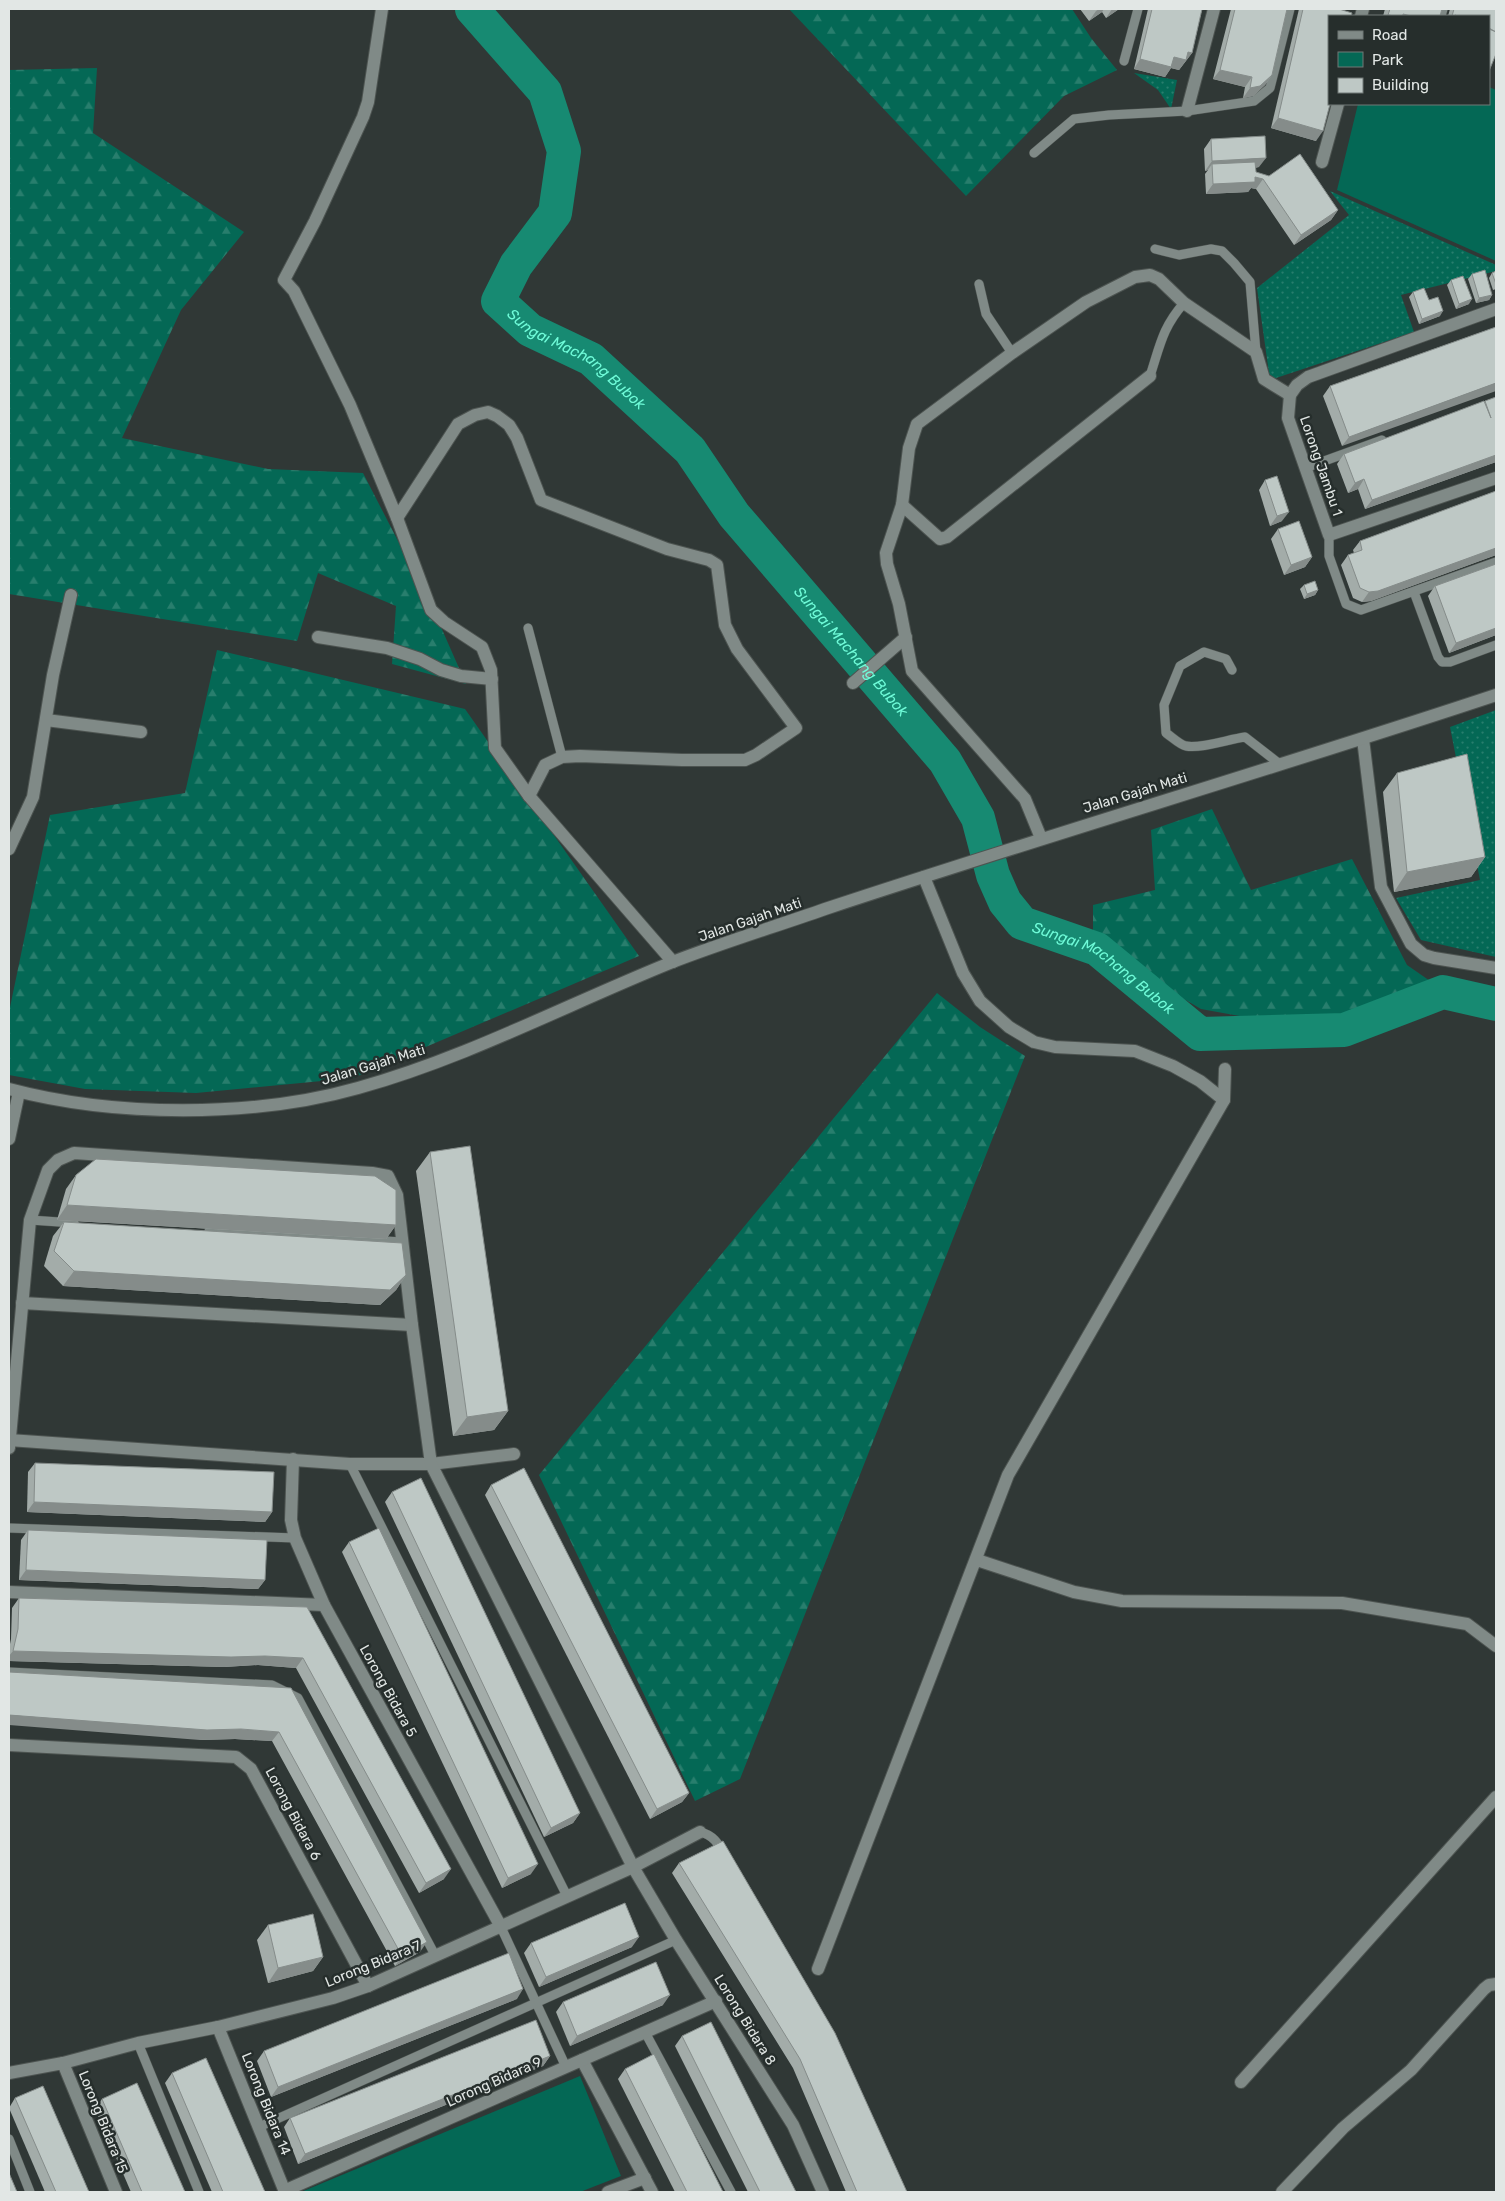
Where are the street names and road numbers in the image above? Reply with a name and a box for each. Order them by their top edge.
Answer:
street label: Lorong Jambu 1 [1296,414,1346,518]
street label: Jalan Gajah Mati [1081,769,1189,817]
street label: Jalan Gajah Mati [696,894,804,946]
street label: Jalan Gajah Mati [319,1041,427,1089]
street label: Lorong Bidara 5 [356,1642,420,1740]
street label: Lorong Bidara 6 [261,1765,325,1863]
street label: Lorong Bidara 7 [323,1937,423,1991]
street label: Lorong Bidara 8 [710,1972,780,2068]
street label: Lorong Bidara 14 [238,2050,294,2158]
street label: Lorong Bidara 9 [444,2053,544,2111]
street label: Lorong Bidara 15 [75,2068,131,2176]

